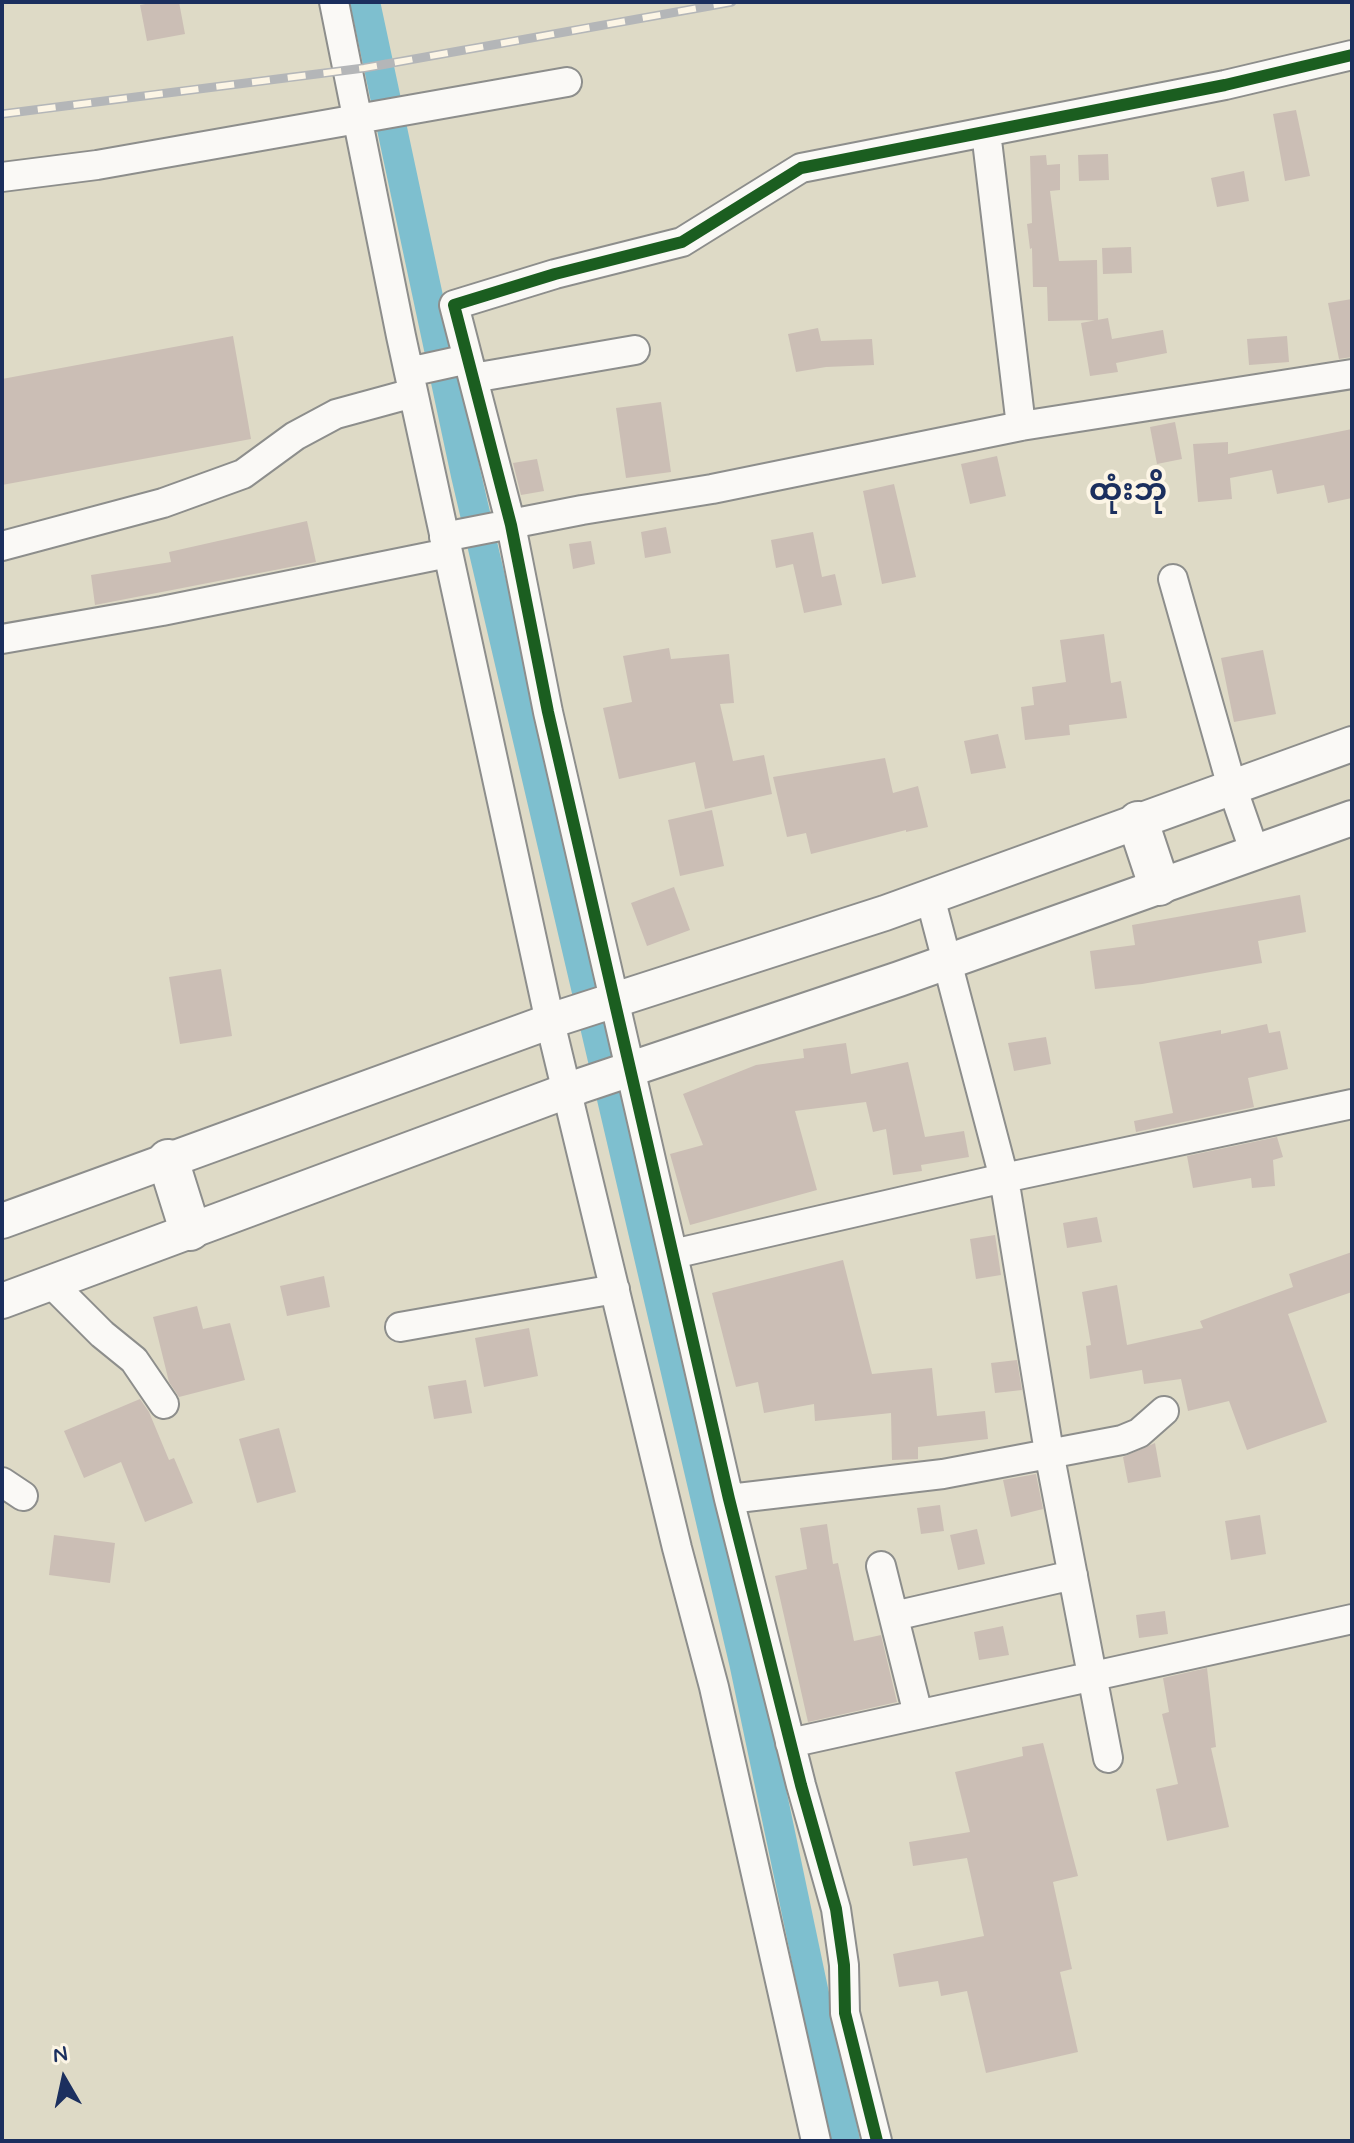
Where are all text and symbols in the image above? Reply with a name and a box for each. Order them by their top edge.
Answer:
district label: ထုံးဘို [1089,476,1167,512]
north arrow [24,2039,104,2119]
text: N [51,2040,70,2070]

